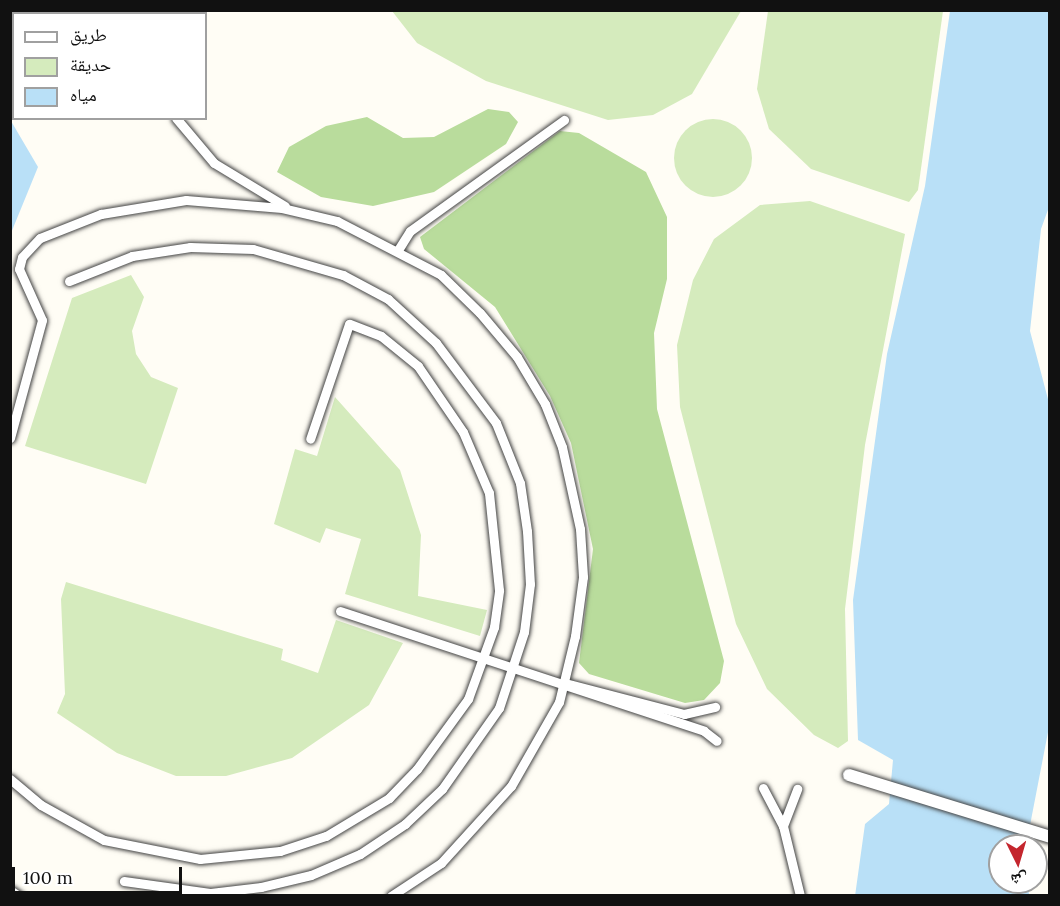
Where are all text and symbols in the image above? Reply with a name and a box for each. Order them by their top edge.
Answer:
legend [12,12,207,120]
text: طريق [70,23,107,46]
text: حديقة [70,53,111,76]
text: مياه [70,83,97,106]
north arrow [988,834,1048,894]
scale bar [15,855,184,893]
text: 100 m [23,866,73,889]
text: ش [1010,869,1029,891]

